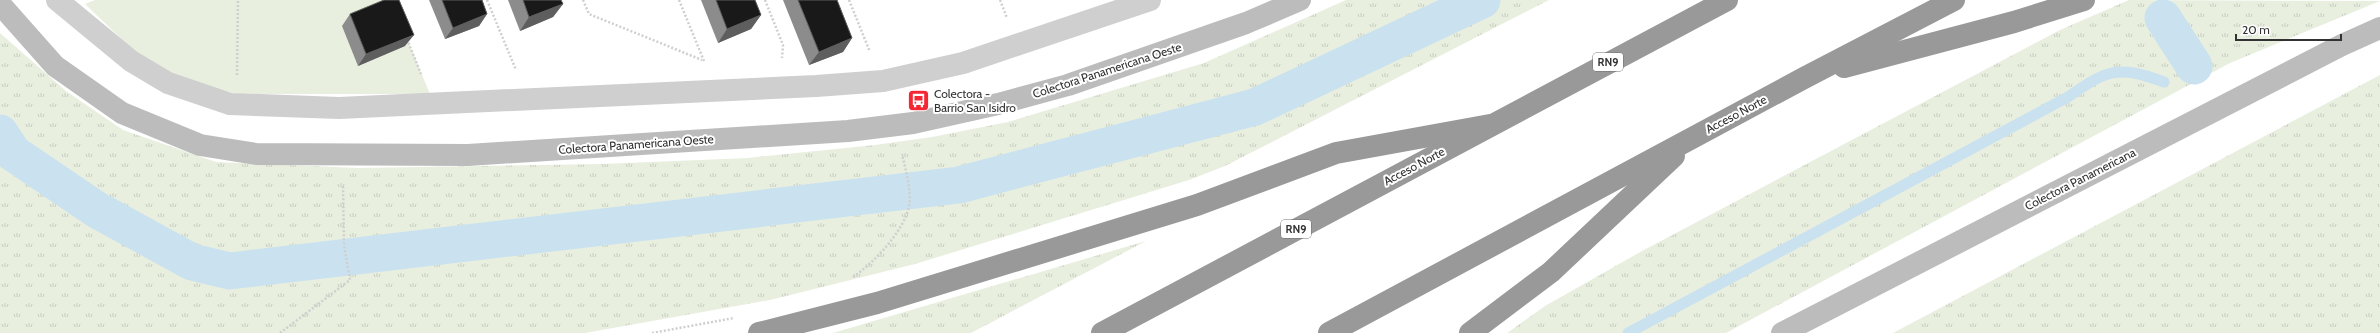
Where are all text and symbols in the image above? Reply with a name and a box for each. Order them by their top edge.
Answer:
scale bar [2236,16,2341,42]
text: 20 m [2242,22,2270,37]
street label: Colectora Panamericana Oeste [1031,39,1183,101]
road number: RN9 [1593,53,1623,71]
place label: Colectora - Barrio San Isidro [934,86,1016,115]
bus stop icon: Colectora - Barrio San Isidro [906,87,932,113]
street label: Acceso Norte [1703,92,1769,136]
street label: Colectora Panamericana Oeste [558,131,714,157]
street label: Acceso Norte [1381,144,1447,188]
street label: Colectora Panamericana [2022,144,2138,214]
road number: RN9 [1281,220,1311,238]

